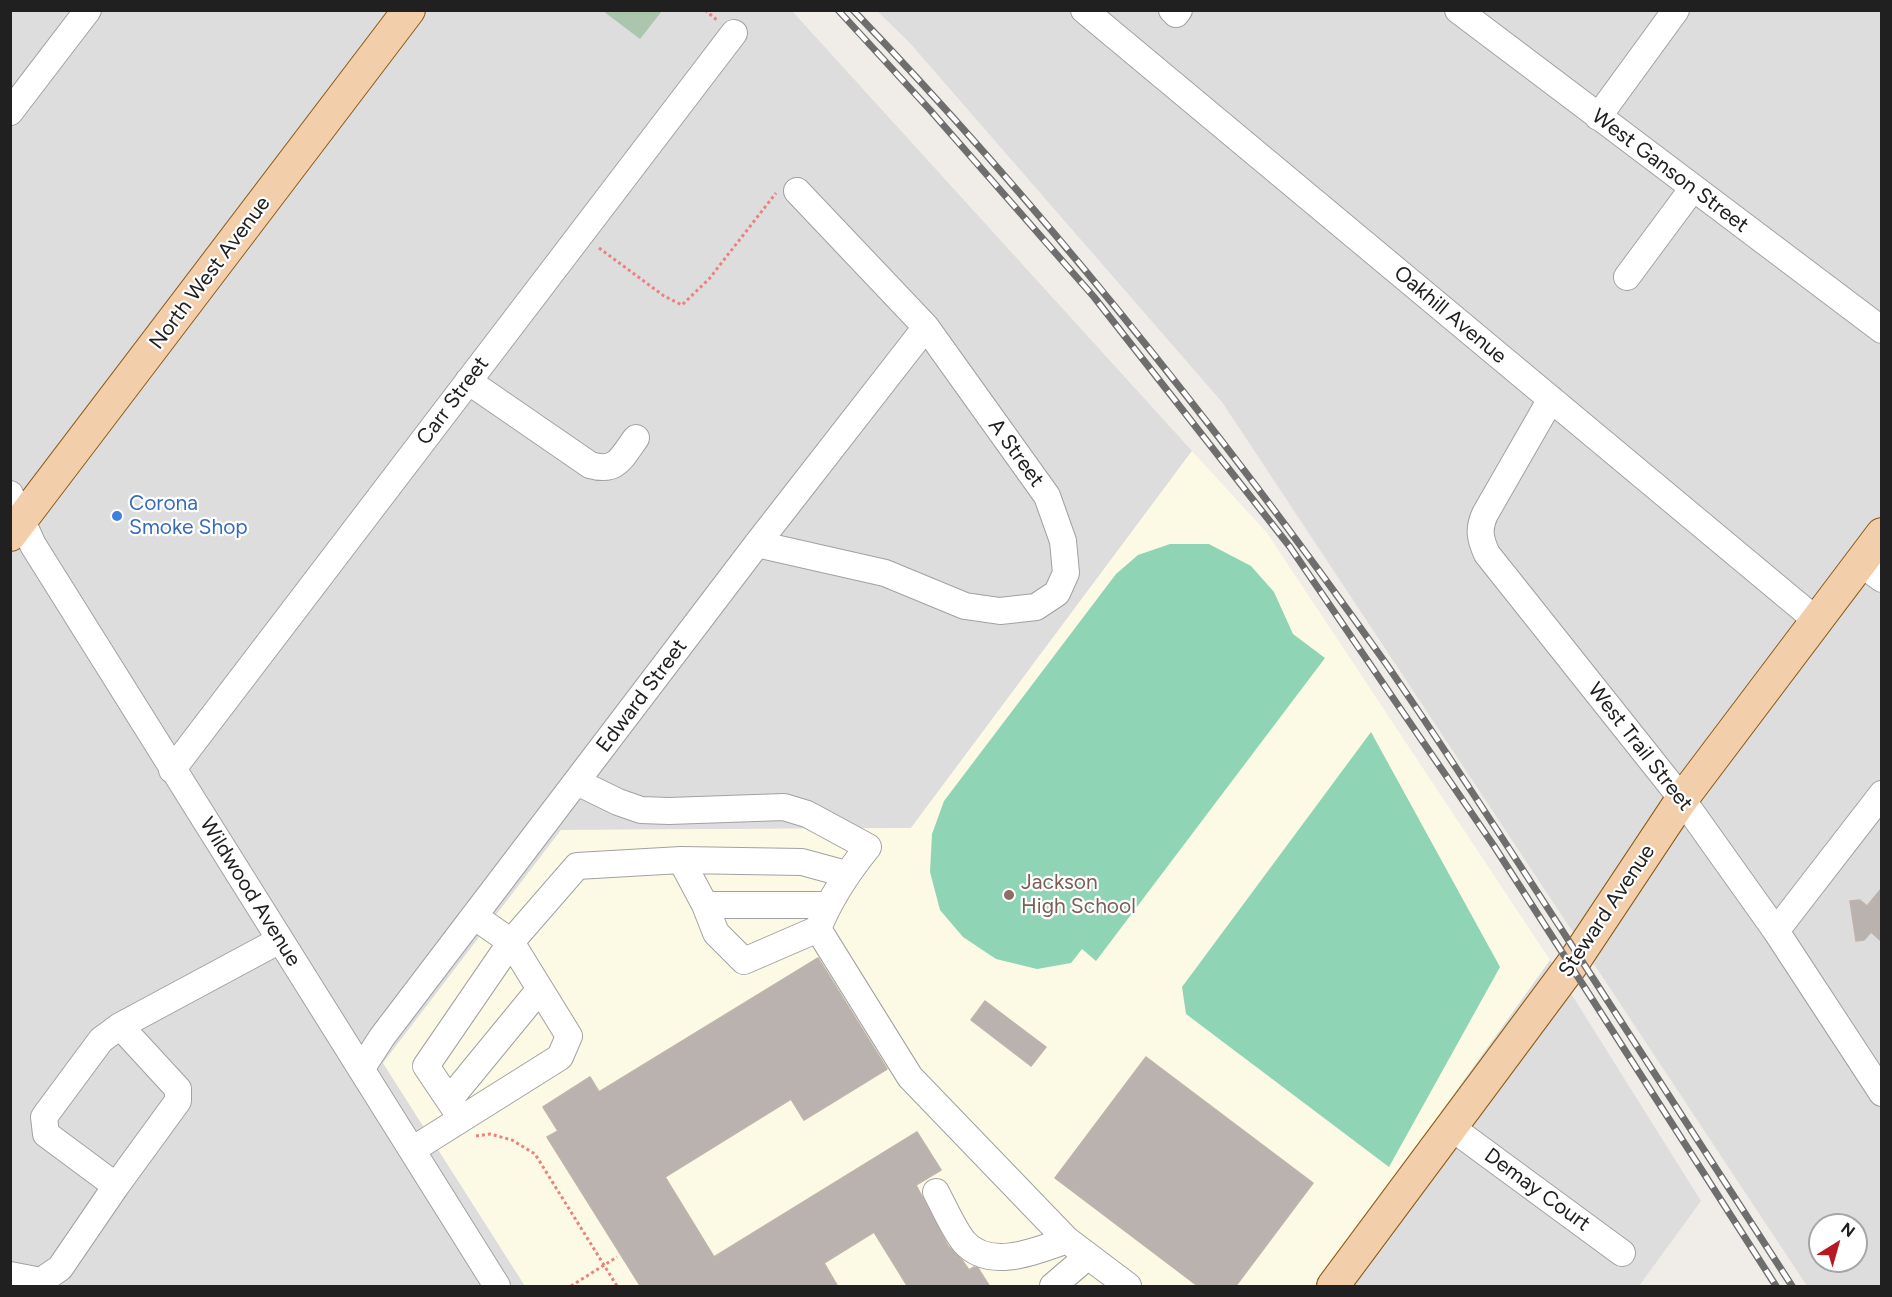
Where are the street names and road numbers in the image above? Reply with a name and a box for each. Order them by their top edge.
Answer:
street label: West Ganson Street [1587,104,1753,238]
street label: North West Avenue [144,192,276,354]
street label: Oakhill Avenue [1389,261,1511,369]
street label: Carr Street [412,352,494,450]
street label: A Street [983,414,1049,492]
street label: Edward Street [591,634,693,758]
street label: West Trail Street [1582,678,1698,816]
street label: Wildwood Avenue [194,813,306,971]
street label: Steward Avenue [1553,840,1661,982]
street label: Demay Court [1479,1143,1595,1237]

